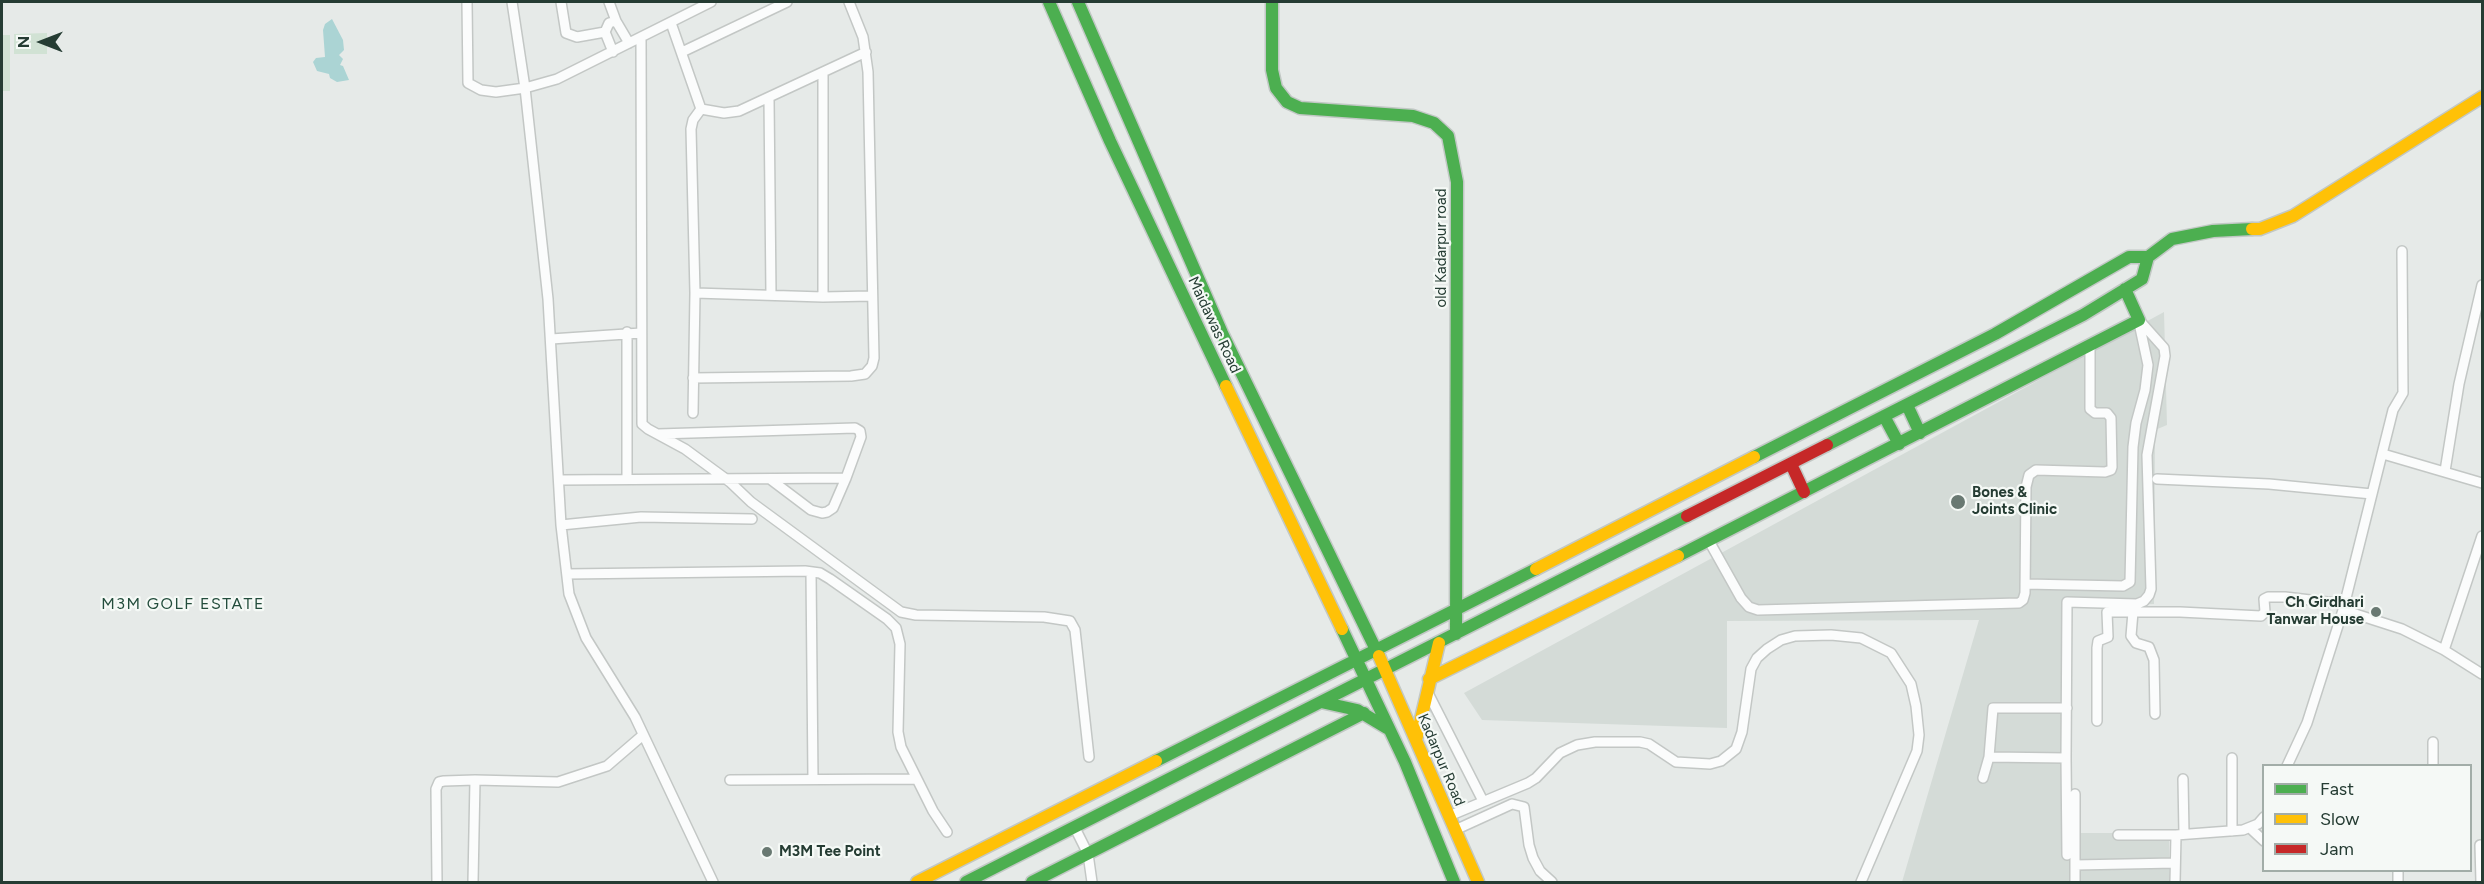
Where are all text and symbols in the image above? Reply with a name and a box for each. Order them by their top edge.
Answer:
north arrow [12,12,72,72]
text: N [14,36,33,48]
street label: old Kadarpur road [1433,189,1451,307]
street label: Maidawas Road [1184,274,1244,376]
place label: Bones & Joints Clinic [1972,484,2057,519]
marker: Bones & Joints Clinic [1949,493,1967,511]
district label: M3M GOLF ESTATE [101,594,265,614]
place label: Ch Girdhari Tanwar House [2267,594,2364,629]
marker: Ch Girdhari Tanwar House [2369,605,2383,619]
street label: Kadarpur Road [1413,711,1469,809]
legend [2262,764,2472,872]
text: Fast [2320,778,2354,800]
text: Slow [2320,808,2359,830]
text: Jam [2320,838,2354,860]
place label: M3M Tee Point [779,843,881,861]
marker: M3M Tee Point [760,845,774,859]

